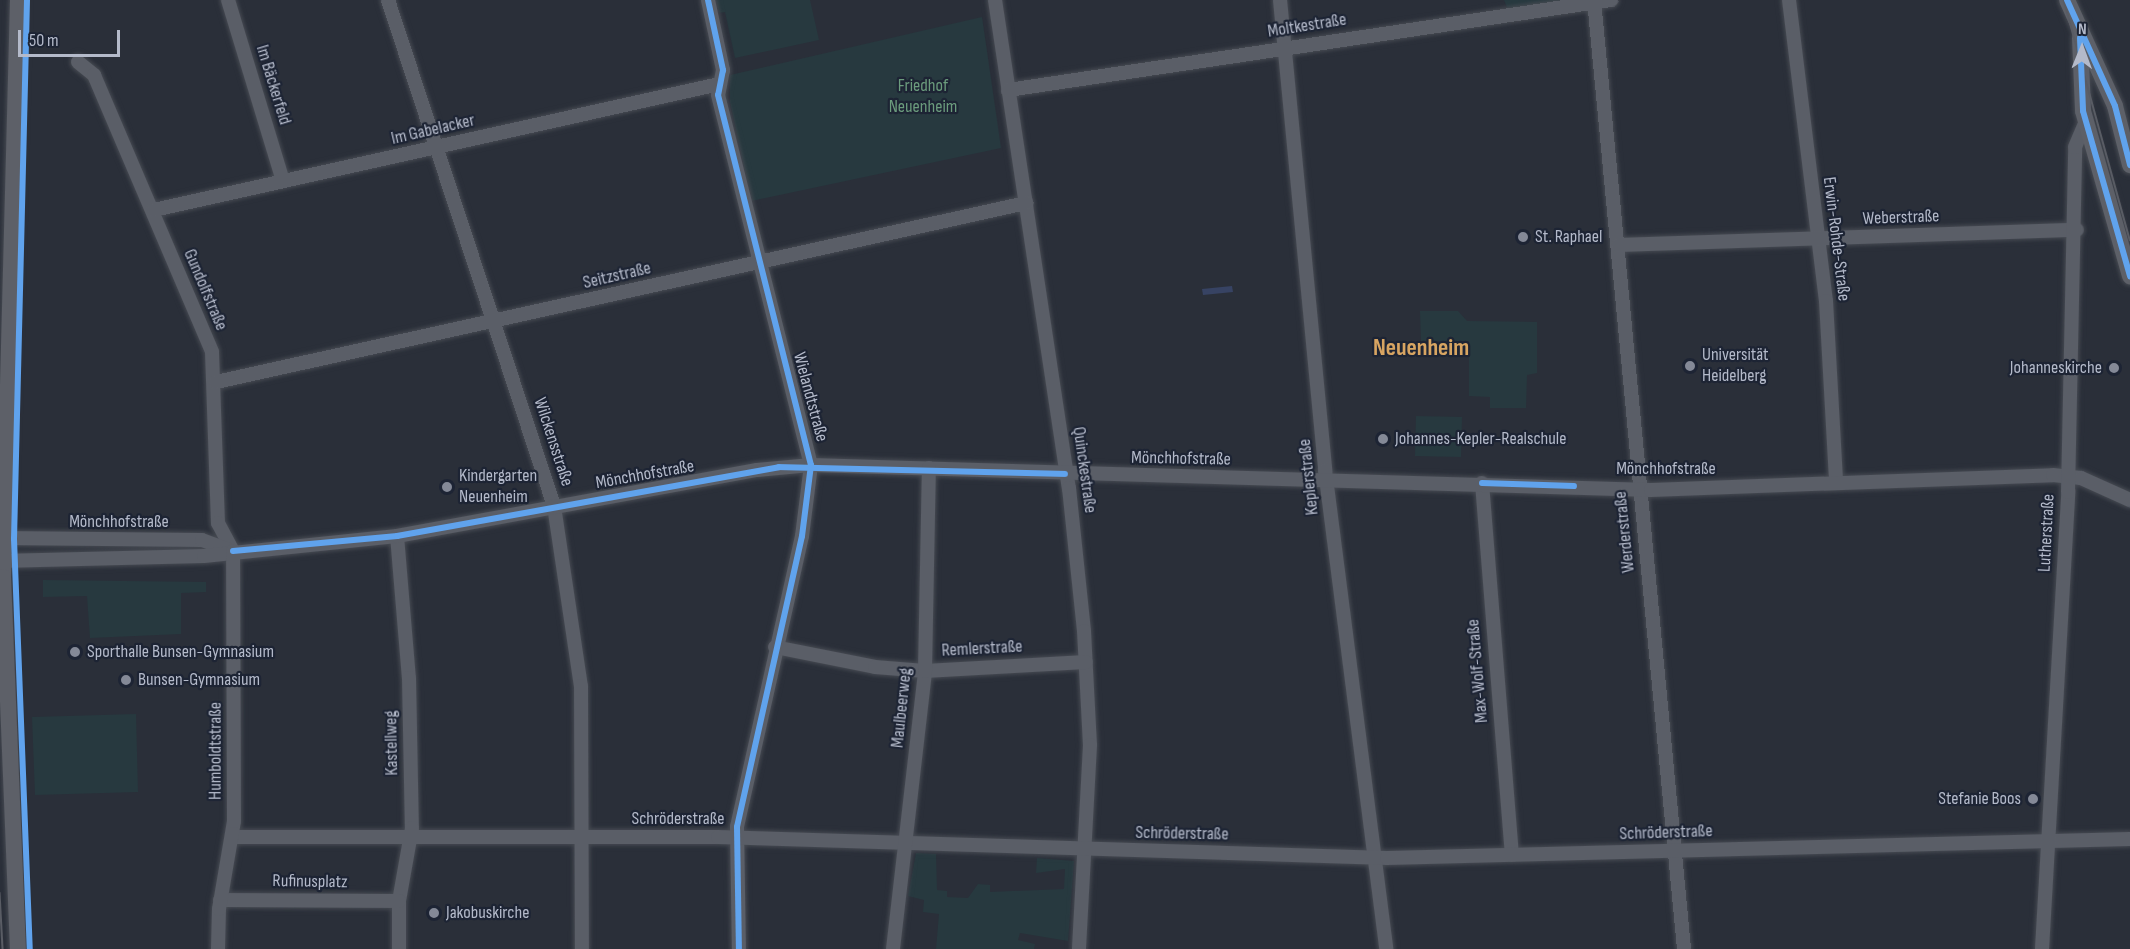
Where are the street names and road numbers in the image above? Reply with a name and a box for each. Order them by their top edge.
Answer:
street label: Moltkestraße [1266,9,1348,43]
street label: Im Bäckerfeld [251,42,295,128]
street label: Im Gabelacker [389,110,477,150]
street label: Erwin-Rohde-Straße [1818,176,1854,302]
street label: Weberstraße [1862,206,1940,230]
street label: Gundolfstraße [178,246,232,334]
street label: Seitzstraße [581,258,653,294]
street label: Wielandtstraße [788,350,832,444]
street label: Wilckensstraße [529,395,577,489]
street label: Quinckestraße [1067,425,1101,515]
street label: Keplerstraße [1294,438,1324,516]
street label: Mönchhofstraße [1131,447,1231,471]
street label: Mönchhofstraße [594,456,696,494]
street label: Mönchhofstraße [1616,458,1716,480]
street label: Werderstraße [1610,490,1640,574]
street label: Lutherstraße [2034,493,2060,573]
street label: Mönchhofstraße [69,511,169,533]
street label: Max-Wolf-Straße [1463,618,1493,724]
street label: Remlerstraße [941,636,1023,662]
street label: Maulbeerweg [887,667,917,749]
street label: Humboldtstraße [205,702,227,800]
street label: Kastellweg [381,710,403,776]
street label: Schröderstraße [631,808,725,830]
street label: Schröderstraße [1619,821,1713,845]
street label: Schröderstraße [1135,822,1229,846]
street label: Rufinusplatz [272,871,348,893]

